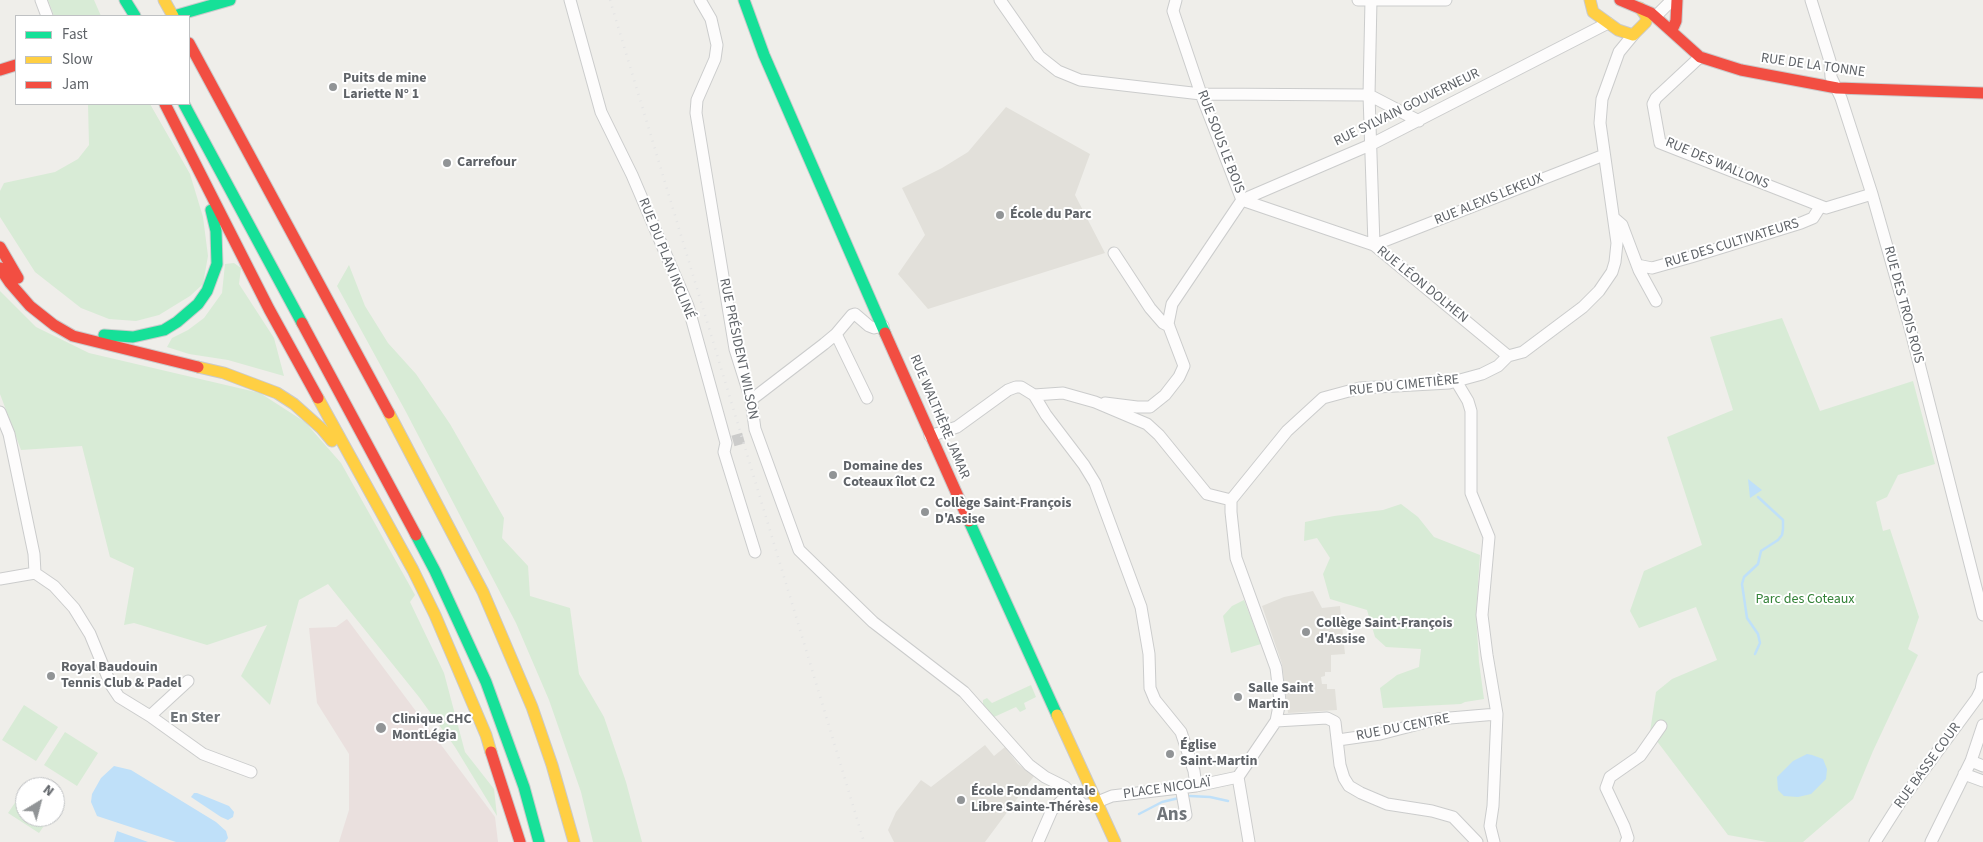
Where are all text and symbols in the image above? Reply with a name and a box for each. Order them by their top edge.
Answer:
legend [15,15,190,105]
text: Fast [62,24,88,45]
text: Slow [62,49,93,70]
street label: RUE DE LA TONNE [1760,50,1866,82]
street label: RUE SYLVAIN GOUVERNEUR [1331,65,1483,151]
place label: Puits de mine Lariette N° 1 [343,71,427,104]
text: Jam [62,74,89,95]
marker: Puits de mine Lariette N° 1 [327,81,339,93]
street label: RUE SOUS LE BOIS [1193,88,1247,196]
street label: RUE DES WALLONS [1663,135,1771,193]
place label: Carrefour [457,155,517,171]
marker: Carrefour [441,157,453,169]
street label: RUE ALEXIS LEKEUX [1432,171,1546,229]
street label: RUE DU PLAN INCLINÉ [634,196,698,322]
place label: École du Parc [1010,207,1092,223]
marker: École du Parc [994,209,1006,221]
street label: RUE DES CULTIVATEURS [1663,216,1801,272]
street label: RUE LÉON DOLHEN [1373,243,1471,327]
street label: RUE DES TROIS ROIS [1879,245,1927,365]
street label: RUE PRÉSIDENT WILSON [715,277,761,421]
street label: RUE WALTHÈRE JAMAR [905,352,973,482]
street label: RUE DU CIMETIÈRE [1348,372,1460,400]
place label: Domaine des Coteaux îlot C2 [843,459,935,492]
marker: Domaine des Coteaux îlot C2 [827,469,839,481]
place label: Collège Saint-François D'Assise [935,496,1071,528]
marker: Collège Saint-François D'Assise [919,506,931,518]
park label: Parc des Coteaux [1755,592,1855,608]
place label: Collège Saint-François d'Assise [1316,616,1452,648]
marker: Collège Saint-François d'Assise [1300,626,1312,638]
place label: Royal Baudouin Tennis Club & Padel [61,660,181,692]
marker: Royal Baudouin Tennis Club & Padel [45,670,57,682]
place label: Salle Saint Martin [1248,681,1314,714]
marker: Salle Saint Martin [1232,691,1244,703]
district label: En Ster [170,708,220,728]
street label: RUE DU CENTRE [1355,711,1451,745]
place label: Clinique CHC MontLégia [392,712,472,744]
street label: RUE BASSE COUR [1891,720,1965,812]
marker: Clinique CHC MontLégia [374,721,388,735]
place label: Église Saint-Martin [1180,738,1257,770]
marker: Église Saint-Martin [1164,748,1176,760]
street label: PLACE NICOLAÏ [1122,775,1212,803]
north arrow [15,777,65,827]
text: N [39,780,58,802]
place label: École Fondamentale Libre Sainte-Thérèse [971,784,1098,816]
marker: École Fondamentale Libre Sainte-Thérèse [955,794,967,806]
district label: Ans [1157,805,1187,827]

